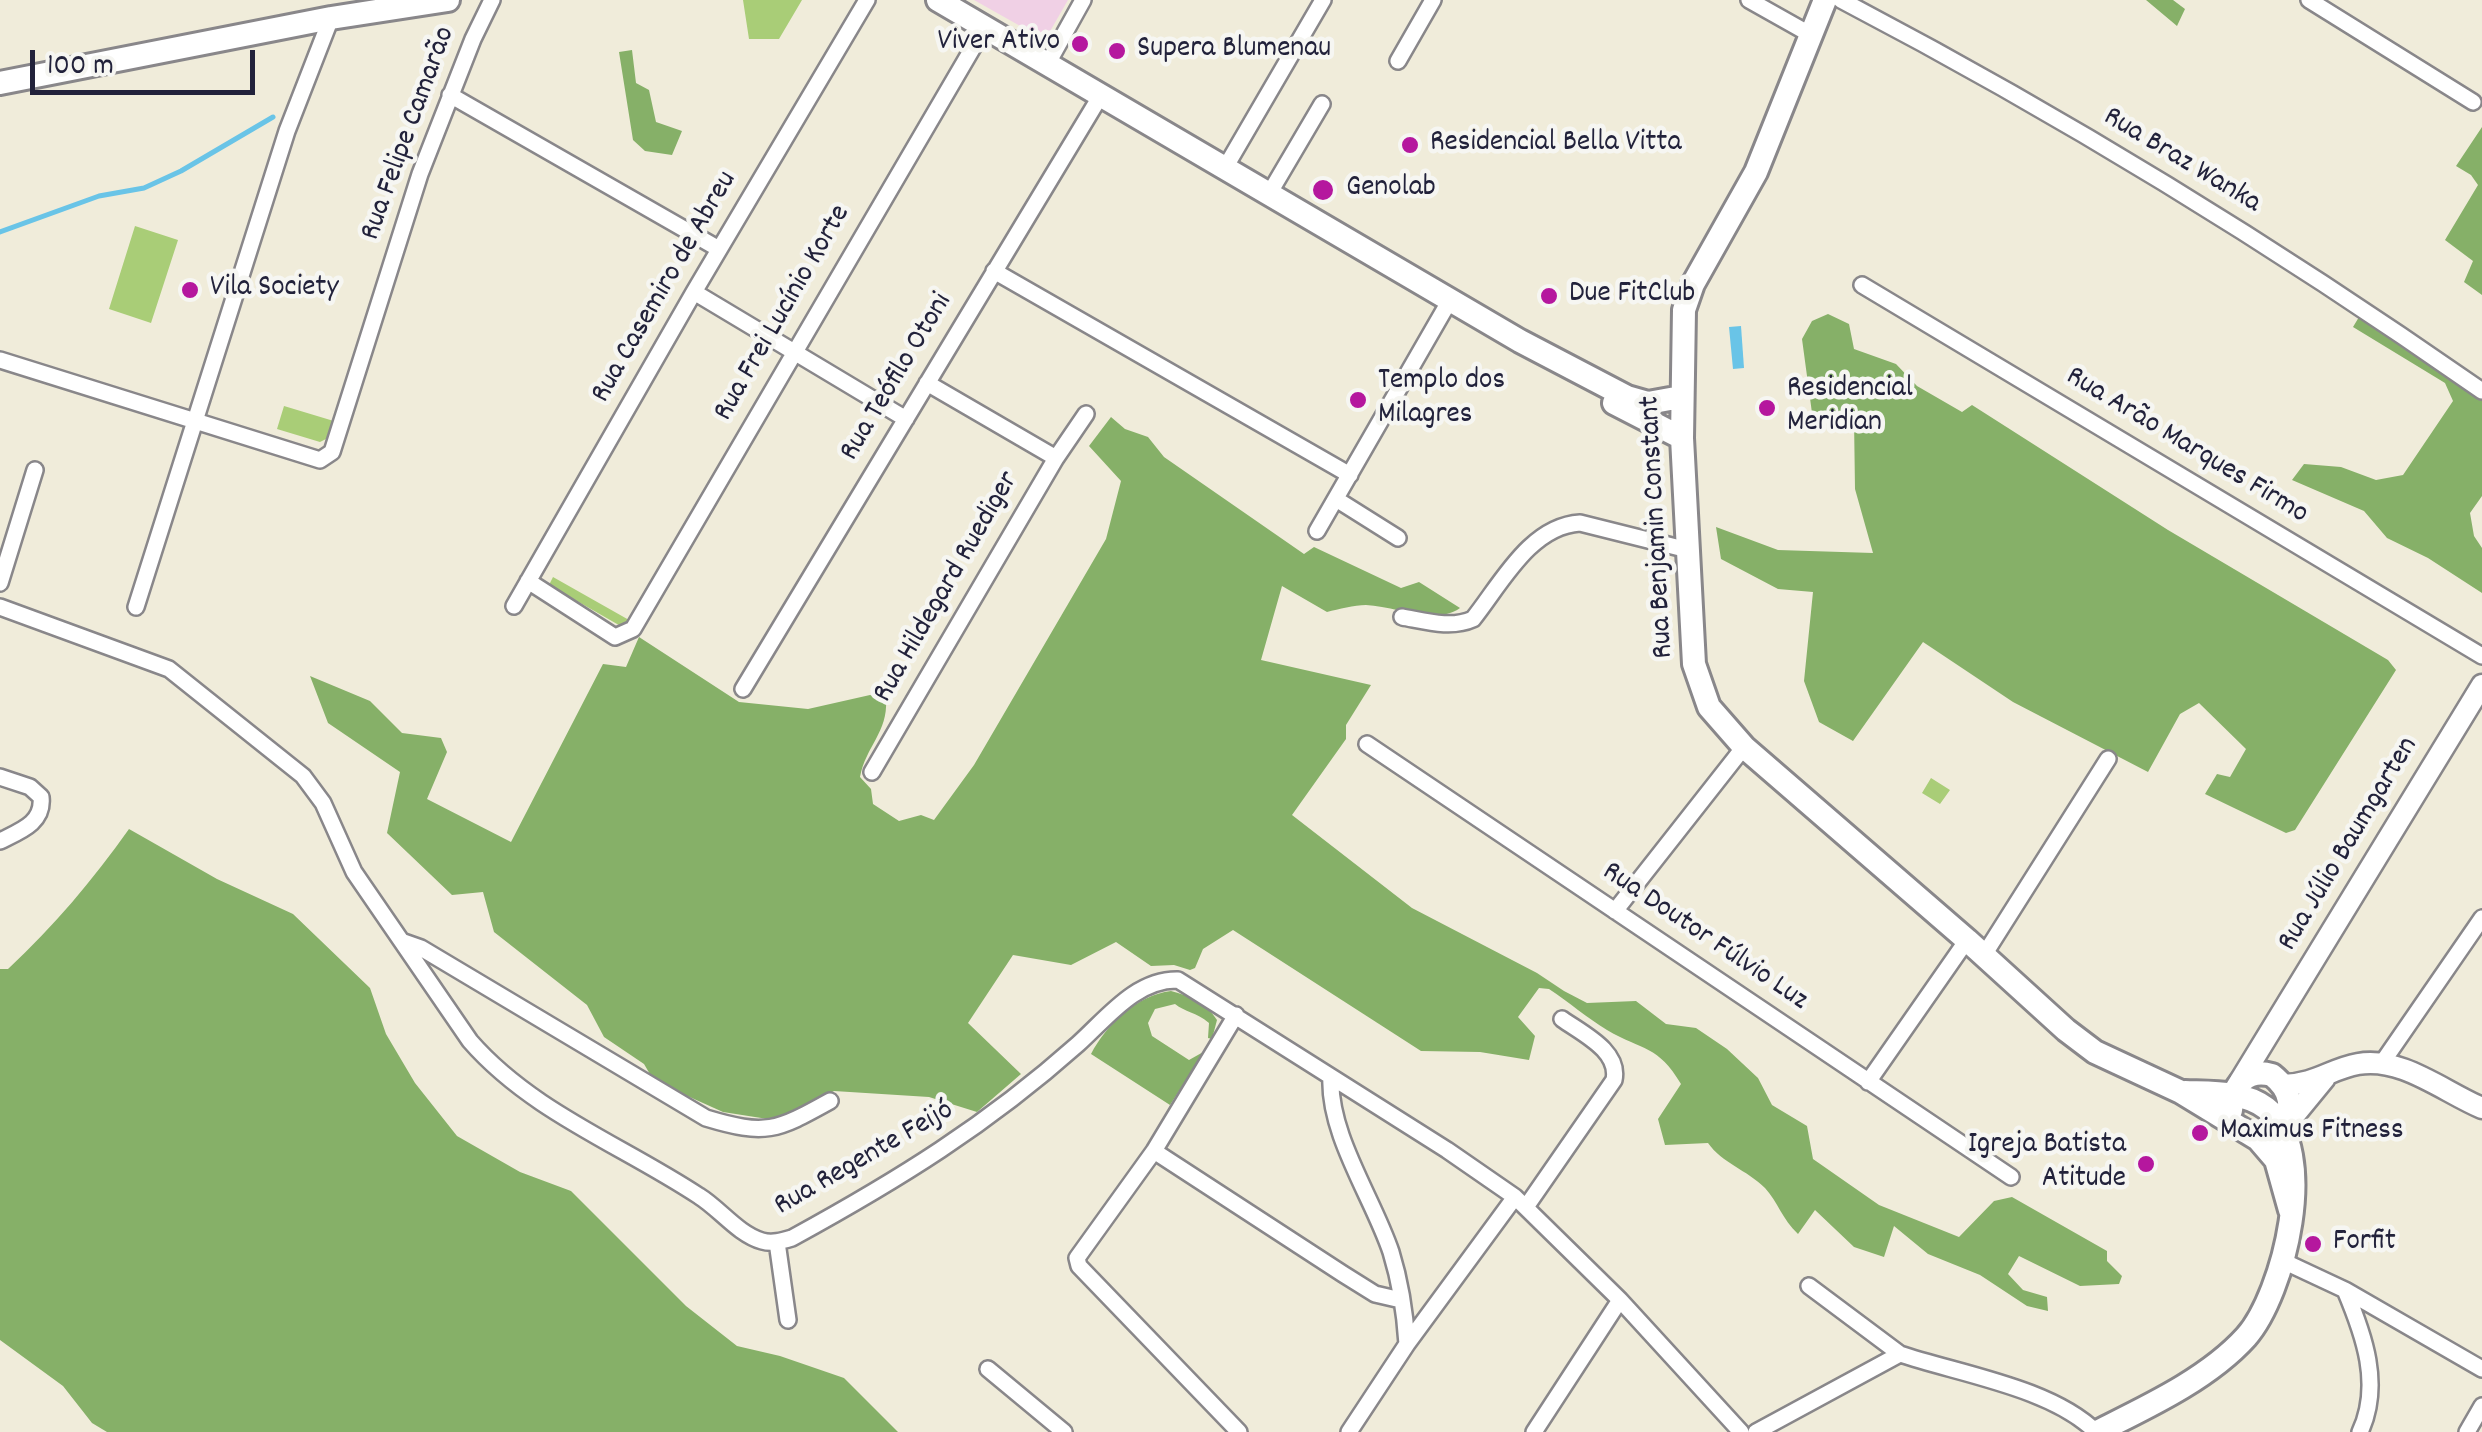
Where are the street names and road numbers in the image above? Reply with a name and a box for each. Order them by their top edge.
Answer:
street label: Rua Felipe Camarão [355,22,465,246]
street label: Rua Braz Wanka [2096,101,2266,223]
street label: Rua Casemiro de Abreu [585,166,747,410]
street label: Rua Frei Lucínio Korte [708,200,860,428]
street label: Rua Teófilo Otoni [834,288,962,468]
street label: Rua Arão Marques Firmo [2058,360,2314,534]
street label: Rua Benjamin Constant [1634,395,1684,659]
street label: Rua Hildegard Ruediger [867,466,1029,710]
street label: Rua Júlio Baumgarten [2272,731,2428,959]
street label: Rua Doutor Fúlvio Luz [1594,856,1814,1020]
street label: Rua Regente Feijó [769,1094,961,1226]

